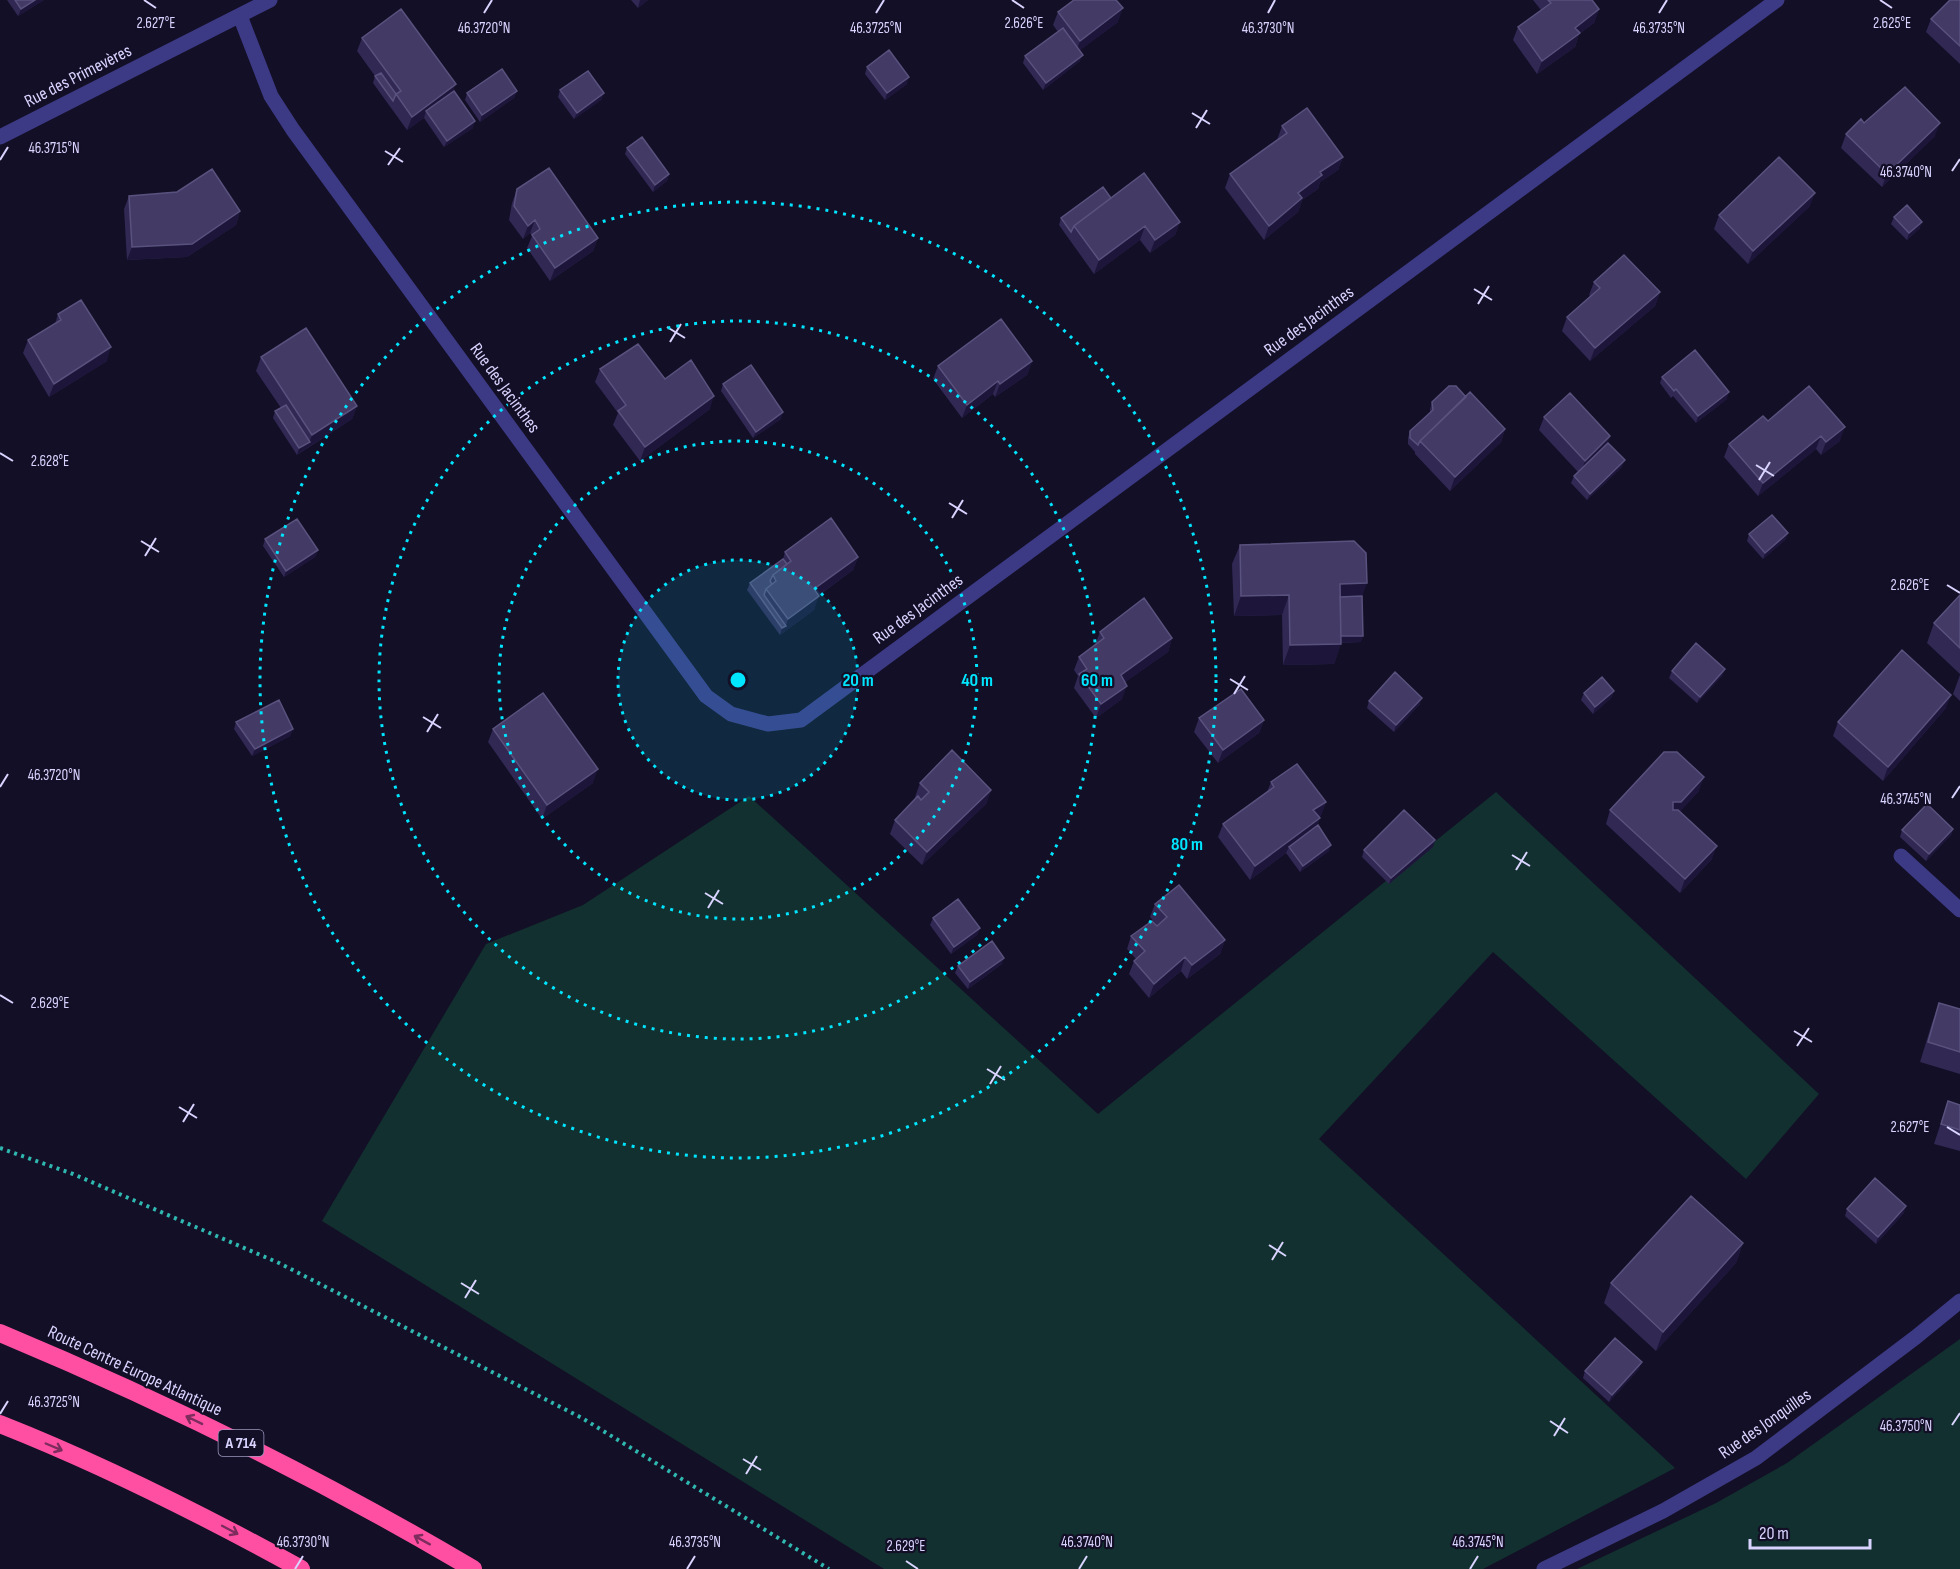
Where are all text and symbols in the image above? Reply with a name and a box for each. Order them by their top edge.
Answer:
text: 2.627°E [137,14,175,33]
text: 2.626°E [1005,14,1043,33]
text: 2.625°E [1873,14,1911,33]
text: 46.3720°N [458,19,510,38]
text: 46.3725°N [850,19,902,38]
text: 46.3730°N [1242,19,1294,38]
text: 46.3735°N [1633,19,1685,38]
street label: Rue des Primevères [21,40,135,112]
text: 46.3715°N [28,139,80,158]
text: 46.3740°N [1880,163,1932,182]
street label: Rue des Jacinthes [1260,281,1358,361]
street label: Rue des Jacinthes [465,339,545,437]
text: 2.628°E [31,452,69,471]
street label: Rue des Jacinthes [869,569,967,649]
text: 2.626°E [1891,576,1929,595]
centre of rings [728,670,748,690]
text: 20 m [842,670,874,691]
text: 40 m [961,670,993,691]
text: 60 m [1081,670,1113,691]
text: 46.3720°N [28,766,80,785]
text: 46.3745°N [1880,790,1932,809]
text: 80 m [1171,834,1203,855]
text: 2.629°E [31,994,69,1013]
text: 2.627°E [1891,1118,1929,1137]
street label: Route Centre Europe Atlantique [45,1321,225,1421]
street label: Rue des Jonquilles [1715,1385,1815,1463]
text: 46.3725°N [28,1393,80,1412]
one-way arrow [185,1414,203,1425]
text: 46.3750°N [1880,1417,1932,1436]
road number: A 714 [218,1430,264,1456]
one-way arrow [45,1442,63,1453]
scale bar [1750,1512,1870,1550]
text: 20 m [1759,1523,1789,1544]
one-way arrow [221,1525,239,1537]
text: 46.3730°N [277,1533,329,1552]
text: 46.3735°N [669,1533,721,1552]
text: 46.3740°N [1061,1533,1113,1552]
text: 46.3745°N [1452,1533,1504,1552]
one-way arrow [414,1534,431,1546]
text: 2.629°E [887,1537,925,1556]

